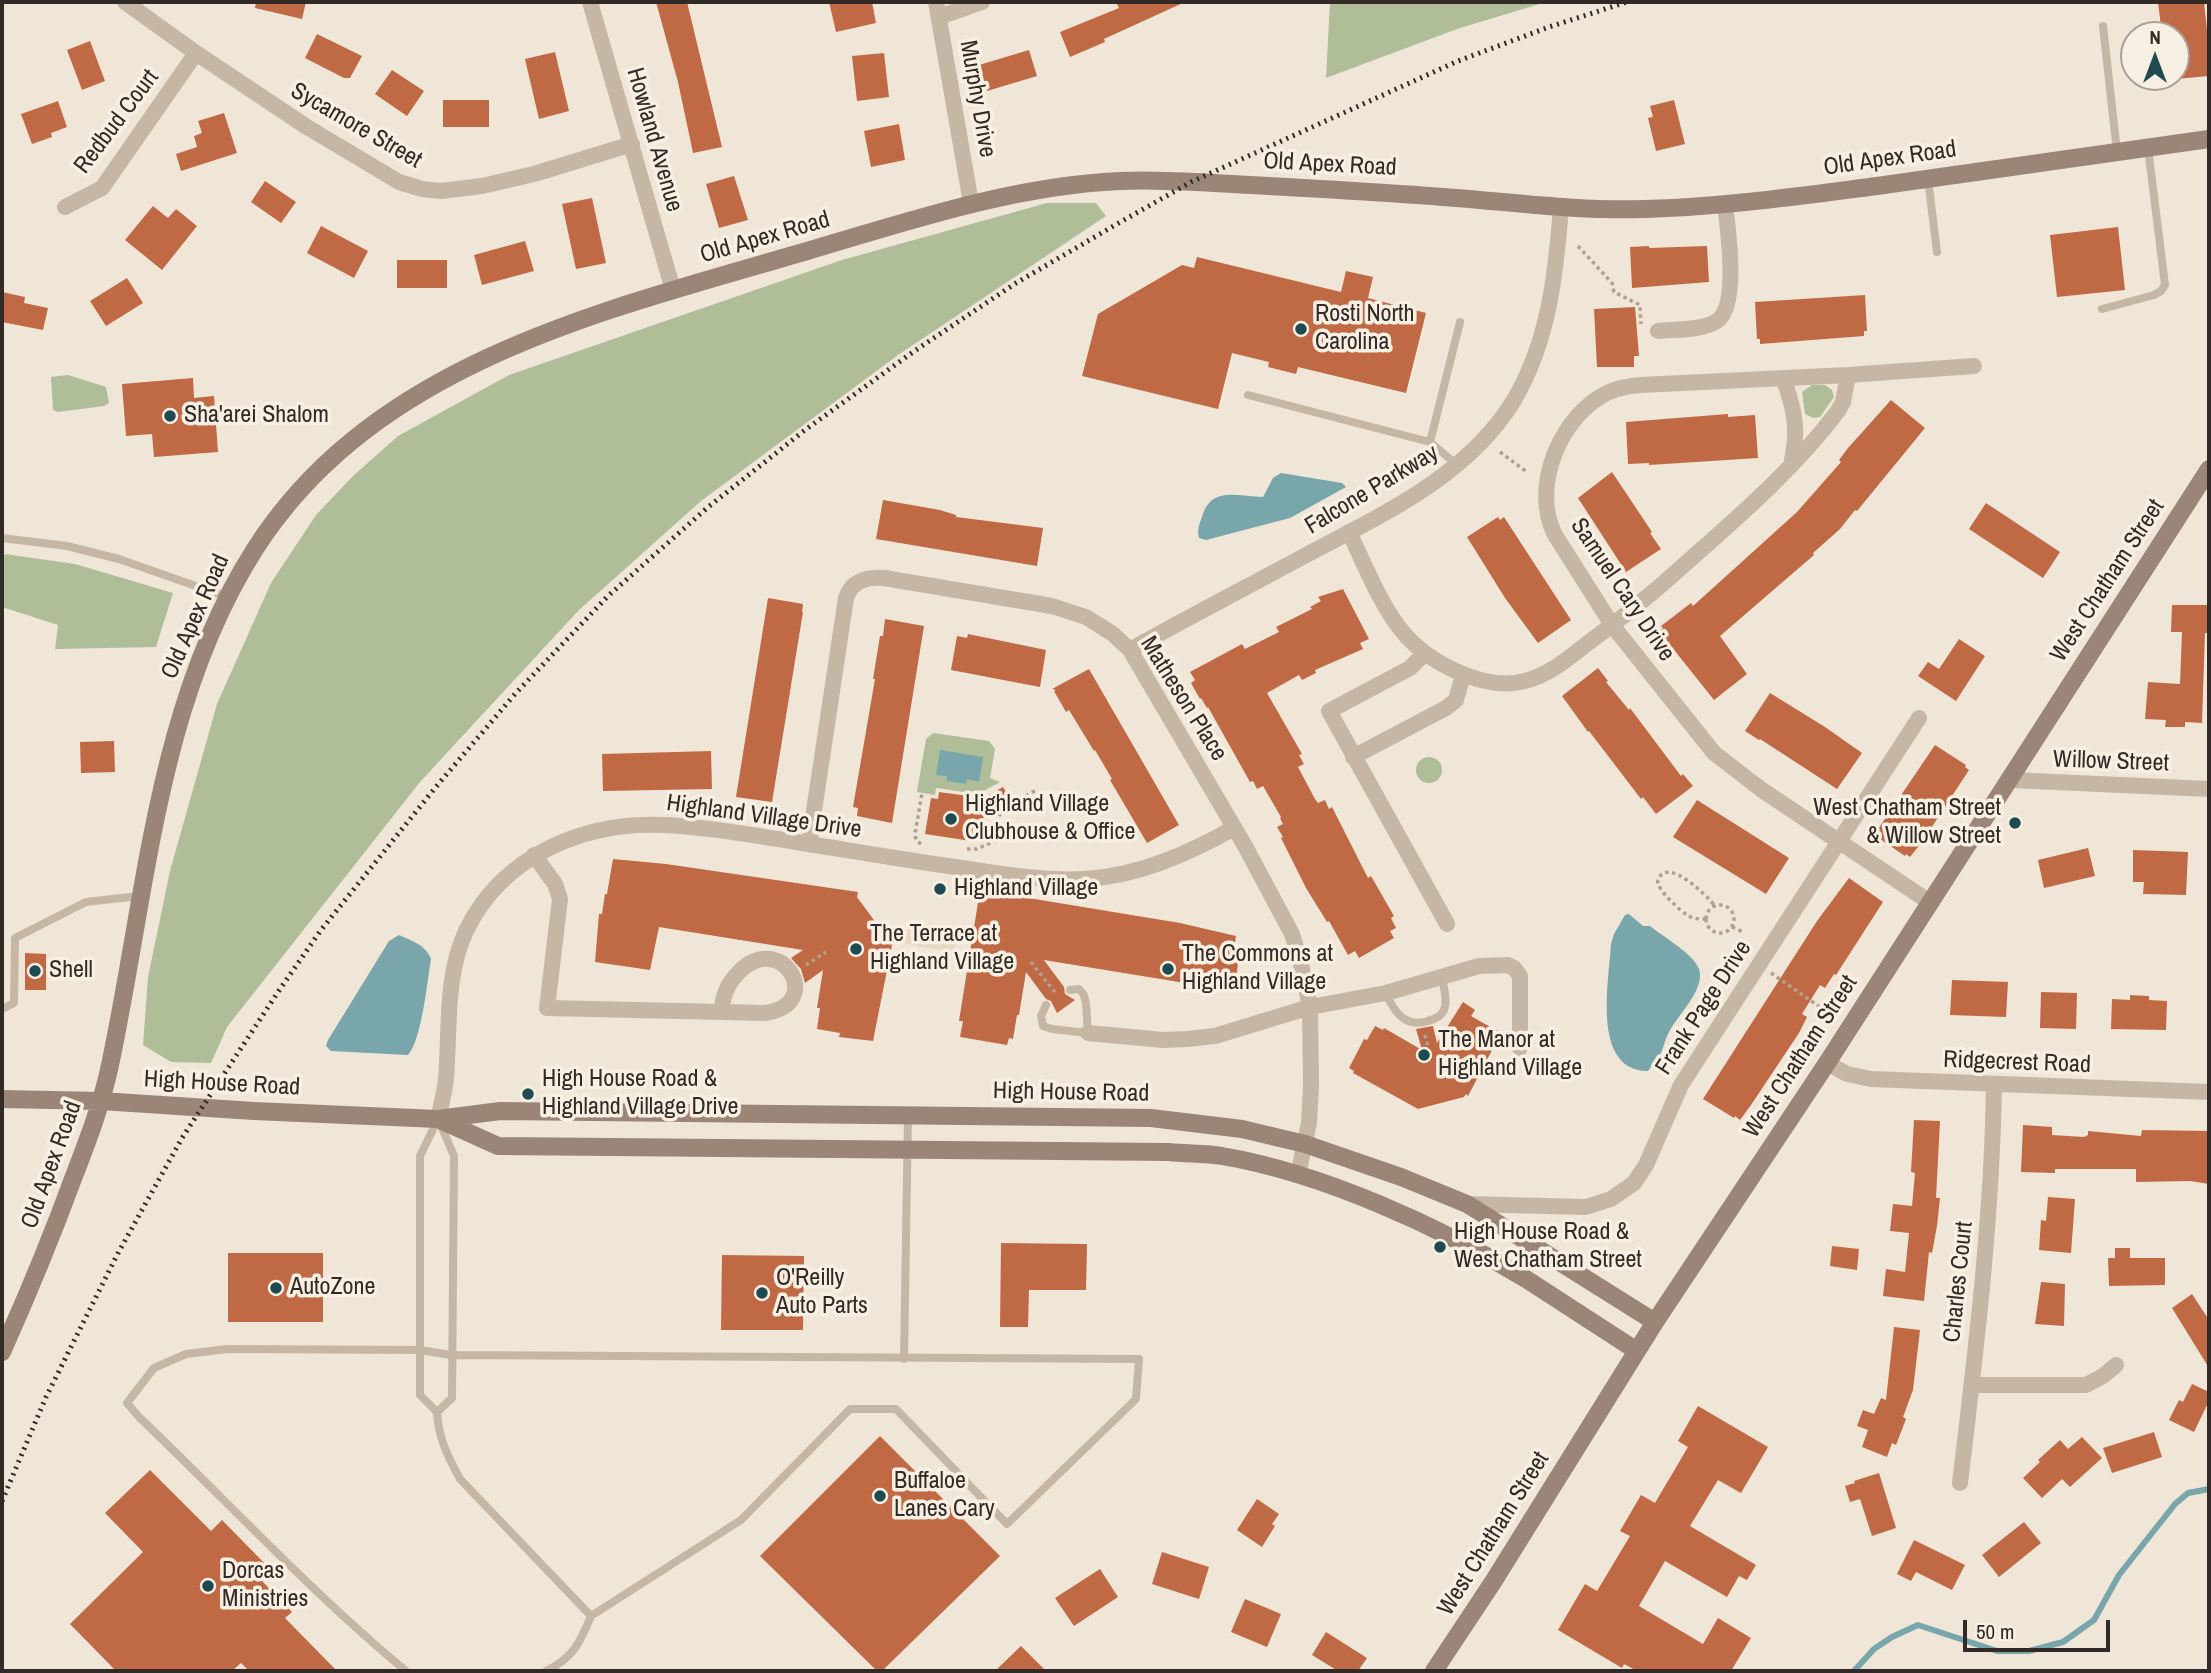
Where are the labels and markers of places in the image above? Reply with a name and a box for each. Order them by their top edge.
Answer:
place label: Rosti North Carolina [1315,301,1415,357]
marker: Rosti North Carolina [1293,321,1309,337]
place label: Sha'arei Shalom [184,402,329,430]
marker: Sha'arei Shalom [162,408,178,424]
place label: Highland Village Clubhouse & Office [965,791,1135,847]
place label: West Chatham Street & Willow Street [1813,795,2001,851]
marker: Highland Village Clubhouse & Office [943,811,959,827]
marker: West Chatham Street & Willow Street [2007,815,2023,831]
place label: Highland Village [954,875,1098,903]
marker: Highland Village [932,881,948,897]
place label: The Terrace at Highland Village [870,921,1014,977]
marker: The Terrace at Highland Village [848,941,864,957]
place label: The Commons at Highland Village [1182,941,1333,997]
place label: Shell [49,957,93,985]
marker: The Commons at Highland Village [1160,961,1176,977]
marker: Shell [27,963,43,979]
place label: The Manor at Highland Village [1438,1027,1582,1083]
marker: The Manor at Highland Village [1416,1047,1432,1063]
place label: High House Road & Highland Village Drive [542,1066,739,1122]
marker: High House Road & Highland Village Drive [520,1086,536,1102]
place label: High House Road & West Chatham Street [1454,1219,1642,1275]
marker: High House Road & West Chatham Street [1432,1239,1448,1255]
place label: O'Reilly Auto Parts [776,1265,868,1321]
place label: AutoZone [290,1274,375,1302]
marker: AutoZone [268,1280,284,1296]
marker: O'Reilly Auto Parts [754,1285,770,1301]
place label: Buffaloe Lanes Cary [894,1468,995,1524]
marker: Buffaloe Lanes Cary [872,1488,888,1504]
place label: Dorcas Ministries [222,1558,308,1614]
marker: Dorcas Ministries [200,1578,216,1594]

